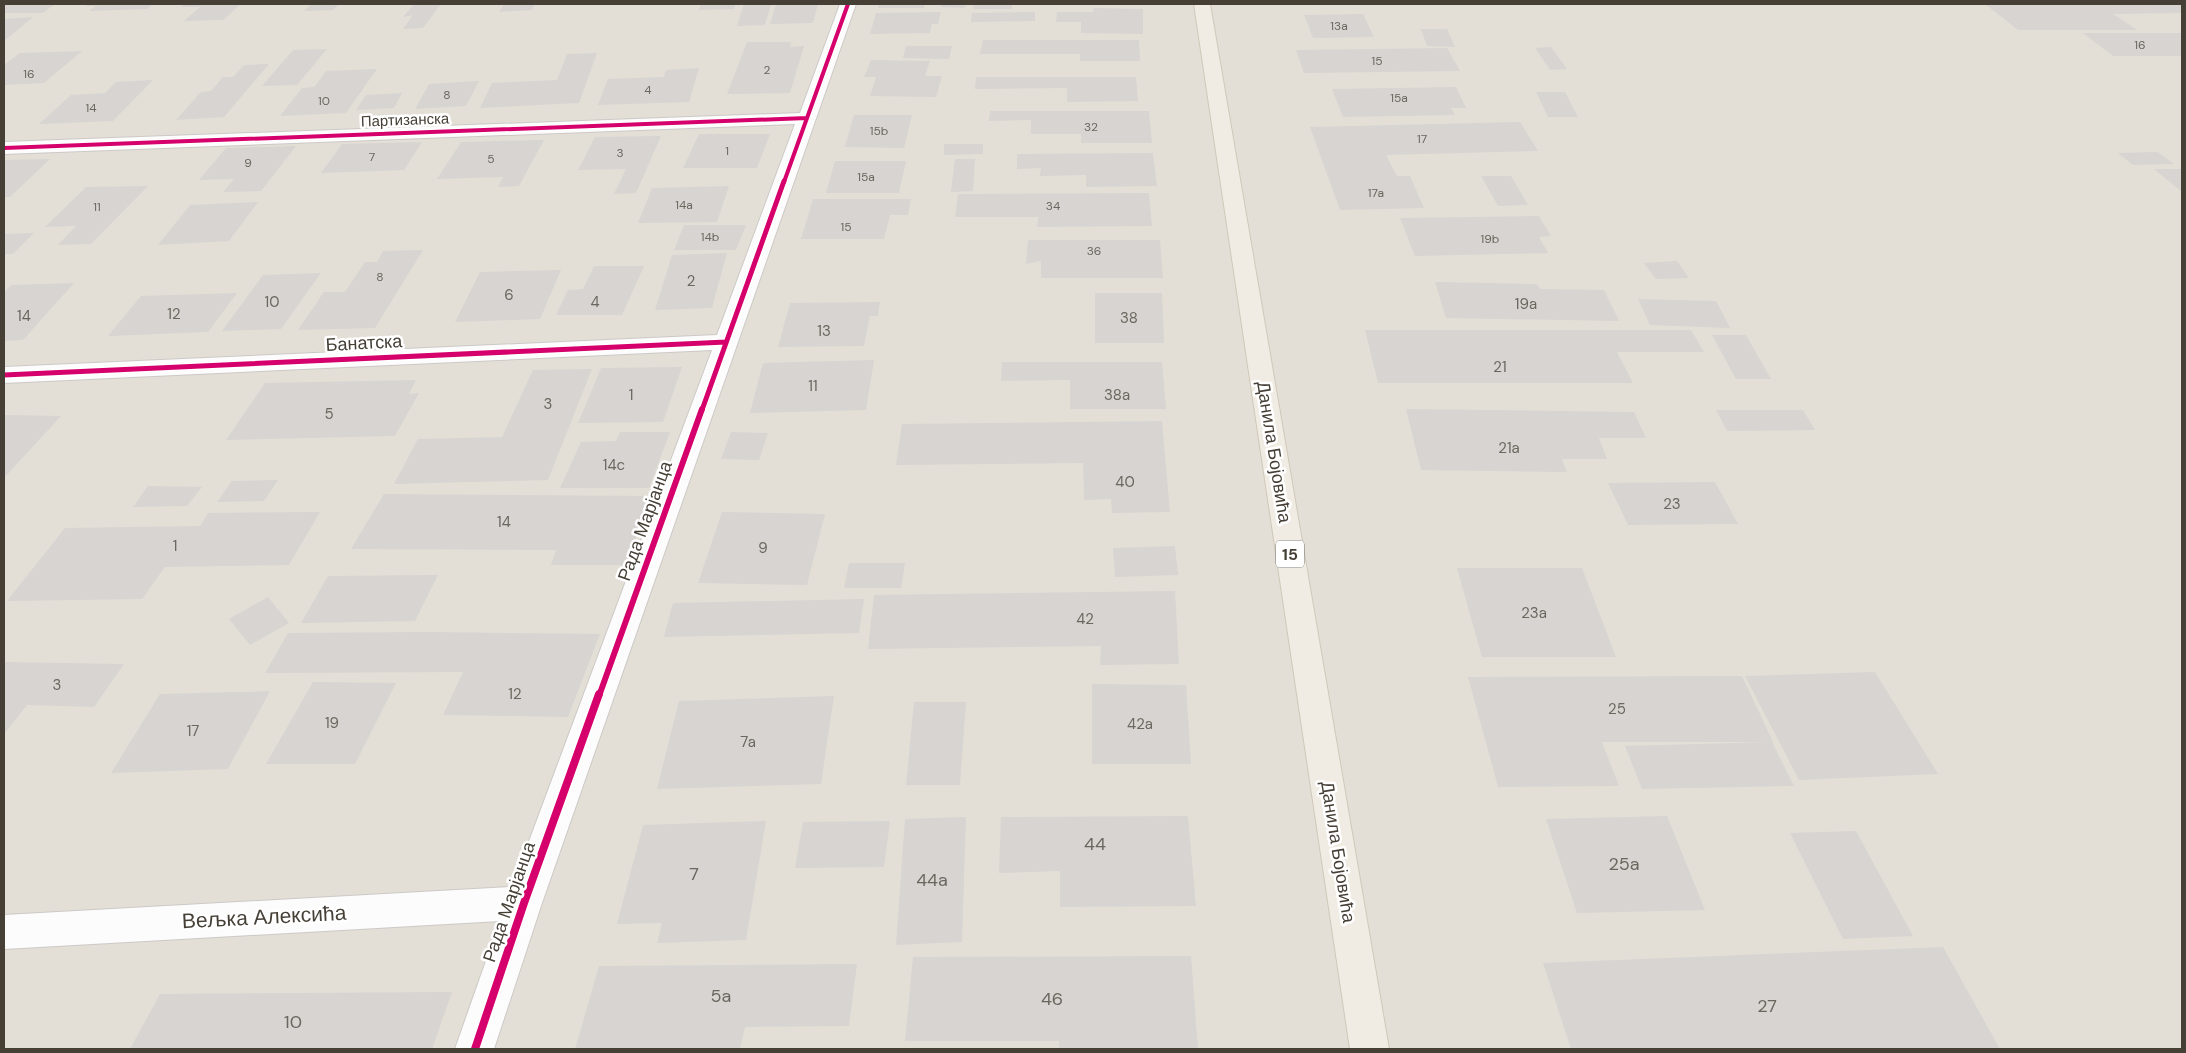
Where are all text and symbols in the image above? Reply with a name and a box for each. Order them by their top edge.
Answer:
house number: 13a [1330,18,1348,34]
house number: 16 [2134,37,2146,53]
house number: 15 [1371,53,1383,69]
house number: 2 [764,62,771,78]
house number: 16 [23,66,35,82]
house number: 4 [644,82,652,98]
house number: 8 [443,87,451,103]
house number: 15a [1390,90,1408,106]
house number: 10 [318,93,330,109]
house number: 14 [85,100,97,116]
street label: Партизанска [360,108,450,132]
house number: 32 [1084,119,1098,135]
house number: 15b [870,123,888,139]
house number: 17 [1417,131,1427,147]
house number: 1 [725,143,729,159]
house number: 3 [616,145,624,161]
house number: 7 [369,149,375,165]
house number: 5 [487,151,495,167]
house number: 9 [244,155,252,171]
house number: 15a [857,169,875,185]
house number: 17a [1368,185,1384,201]
house number: 14a [675,197,693,213]
house number: 34 [1046,198,1060,214]
house number: 11 [93,199,101,215]
house number: 15 [840,219,852,235]
house number: 14b [701,229,719,245]
house number: 19b [1481,231,1499,247]
house number: 36 [1087,243,1101,259]
house number: 8 [376,269,384,285]
house number: 2 [687,271,695,291]
house number: 6 [504,285,514,305]
house number: 10 [265,292,279,312]
house number: 4 [590,292,600,312]
house number: 19a [1515,294,1537,314]
house number: 12 [167,304,181,324]
house number: 14 [17,306,31,326]
house number: 38 [1120,308,1138,328]
house number: 13 [817,321,831,341]
street label: Банатска [325,329,404,357]
house number: 21 [1493,357,1507,377]
house number: 11 [808,376,818,396]
street label: Данила Бојовића [1251,380,1297,525]
house number: 1 [629,385,633,405]
house number: 38a [1104,385,1130,405]
house number: 3 [544,394,552,414]
house number: 5 [324,404,334,424]
house number: 21a [1498,438,1520,458]
house number: 14c [603,455,625,475]
street label: Рада Марјанца [612,457,678,584]
house number: 40 [1115,472,1135,492]
house number: 23 [1663,494,1681,514]
house number: 14 [497,512,511,532]
house number: 1 [173,536,177,556]
house number: 9 [758,538,768,558]
road number: 15 [1276,540,1304,568]
house number: 23a [1521,603,1547,623]
house number: 42 [1076,609,1094,629]
house number: 3 [53,675,61,695]
house number: 12 [508,684,522,704]
house number: 25 [1608,699,1626,719]
house number: 19 [325,713,339,733]
house number: 42a [1127,714,1153,734]
house number: 17 [187,721,199,741]
house number: 7a [740,732,756,752]
street label: Данила Бојовића [1315,780,1361,925]
house number: 44 [1084,832,1106,856]
street label: Рада Марјанца [477,837,541,966]
house number: 25a [1608,852,1640,876]
house number: 7 [689,862,699,886]
house number: 44a [916,868,948,892]
street label: Вељка Алексића [181,899,347,935]
house number: 5a [711,984,731,1008]
house number: 46 [1041,987,1063,1011]
house number: 27 [1757,994,1777,1018]
house number: 10 [284,1010,302,1034]

